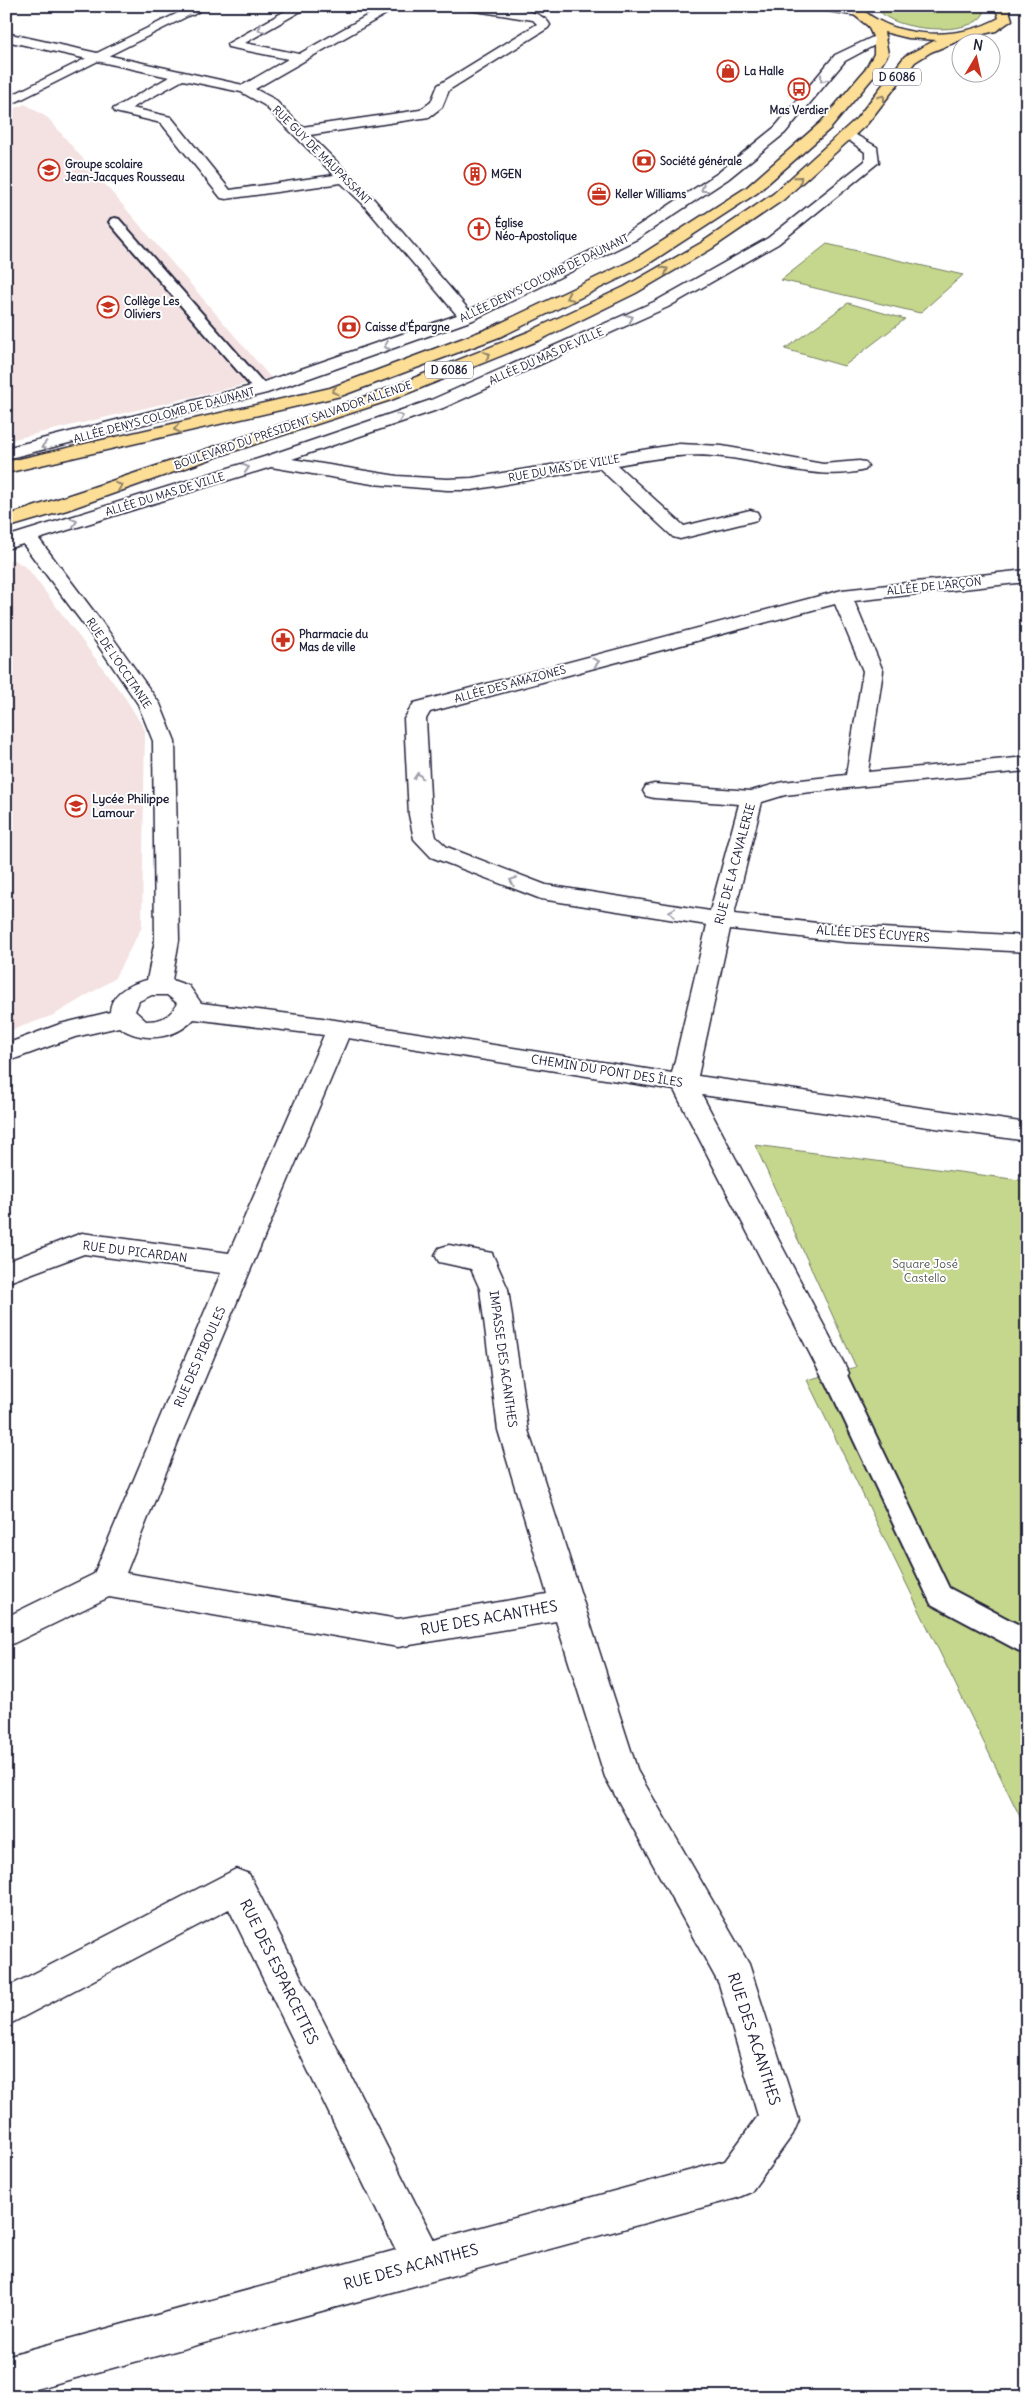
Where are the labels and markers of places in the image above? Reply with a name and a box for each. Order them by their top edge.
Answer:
shop icon: La Halle [716,59,740,83]
place label: La Halle [744,64,784,78]
bus stop icon: Mas Verdier [787,77,811,101]
place label: Mas Verdier [770,103,829,117]
bank icon: Société générale [632,149,656,173]
place label: Société générale [660,154,742,169]
place label: Groupe scolaire Jean-Jacques Rousseau [65,157,185,185]
school or university icon: Groupe scolaire Jean-Jacques Rousseau [37,158,61,182]
building icon: MGEN [463,162,487,186]
place label: MGEN [491,167,522,181]
office icon: Keller Williams [587,182,611,206]
place label: Keller Williams [615,187,686,201]
place label: Église Néo-Apostolique [495,215,577,244]
church icon: Église Néo-Apostolique [467,217,491,241]
place label: Collège Les Oliviers [124,294,179,321]
school or university icon: Collège Les Oliviers [96,295,120,319]
bank icon: Caisse d'Épargne [337,315,361,339]
place label: Caisse d'Épargne [365,319,450,335]
place label: Pharmacie du Mas de ville [299,627,369,654]
pharmacy icon: Pharmacie du Mas de ville [271,628,295,652]
place label: Lycée Philippe Lamour [92,791,170,820]
school or university icon: Lycée Philippe Lamour [64,794,88,818]

